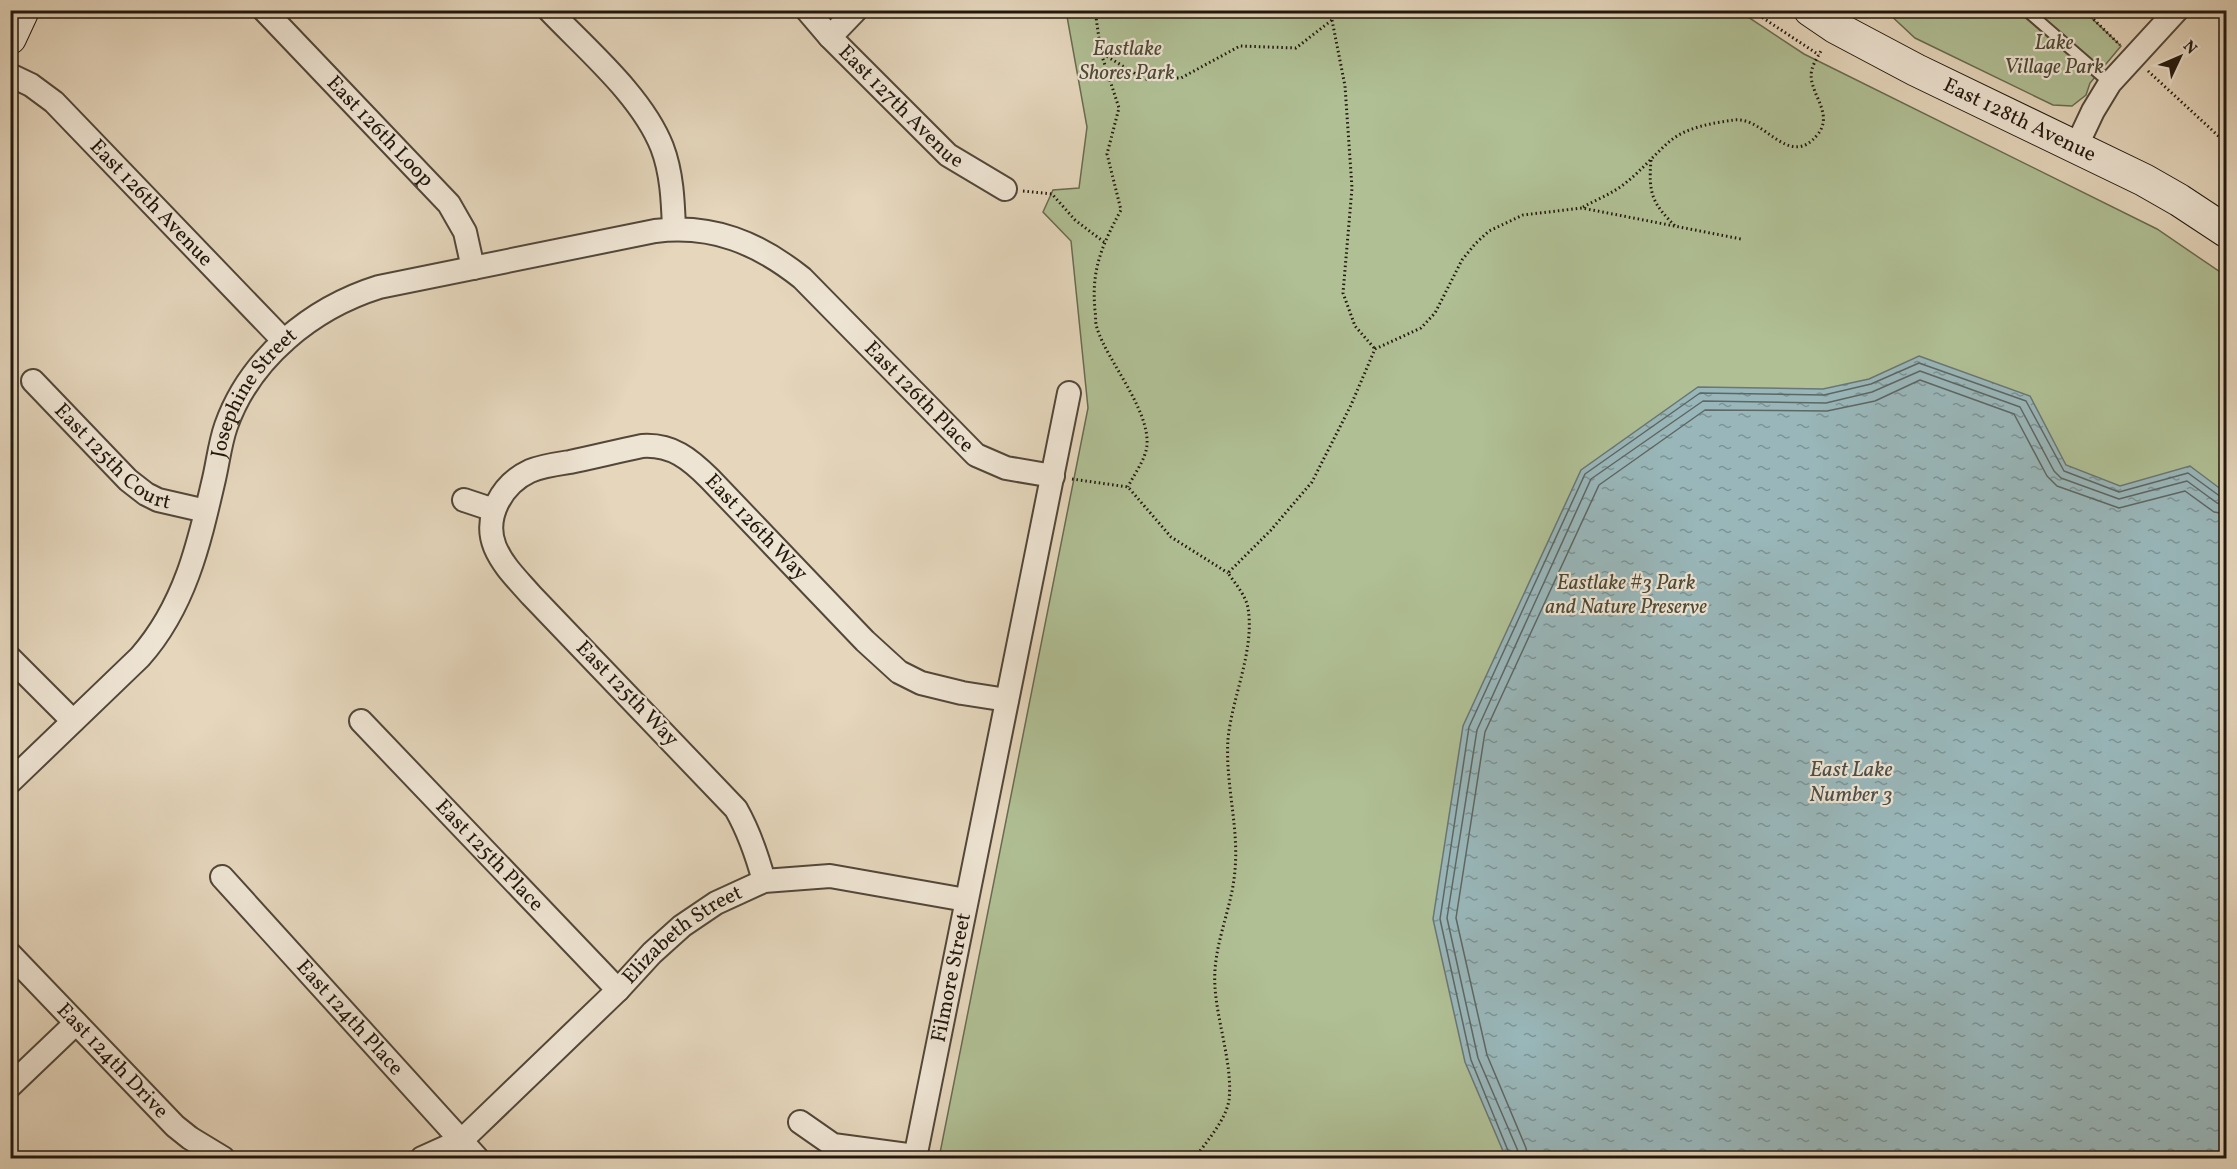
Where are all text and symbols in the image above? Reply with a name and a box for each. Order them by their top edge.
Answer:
north arrow [2150,27,2210,87]
park label: Lake Village Park [2004,29,2104,82]
park label: Eastlake Shores Park [1079,35,1175,88]
text: N [2177,36,2202,60]
street label: East 127th Avenue [832,39,969,175]
street label: East 126th Loop [320,69,440,194]
street label: East 128th Avenue [1938,71,2101,169]
street label: East 126th Avenue [83,133,219,273]
street label: Josephine Street [204,321,303,460]
street label: East 126th Place [857,335,981,459]
street label: East 125th Court [47,397,174,517]
street label: East 126th Way [698,467,815,588]
park label: Eastlake #3 Park and Nature Preserve [1545,569,1707,622]
street label: East 125th Way [569,635,686,754]
water label: East Lake Number 3 [1809,755,1893,811]
street label: East 125th Place [429,793,550,918]
street label: Elizabeth Street [616,878,747,991]
street label: Filmore Street [924,910,979,1045]
street label: East 124th Place [289,953,410,1082]
street label: East 124th Drive [50,996,175,1125]

